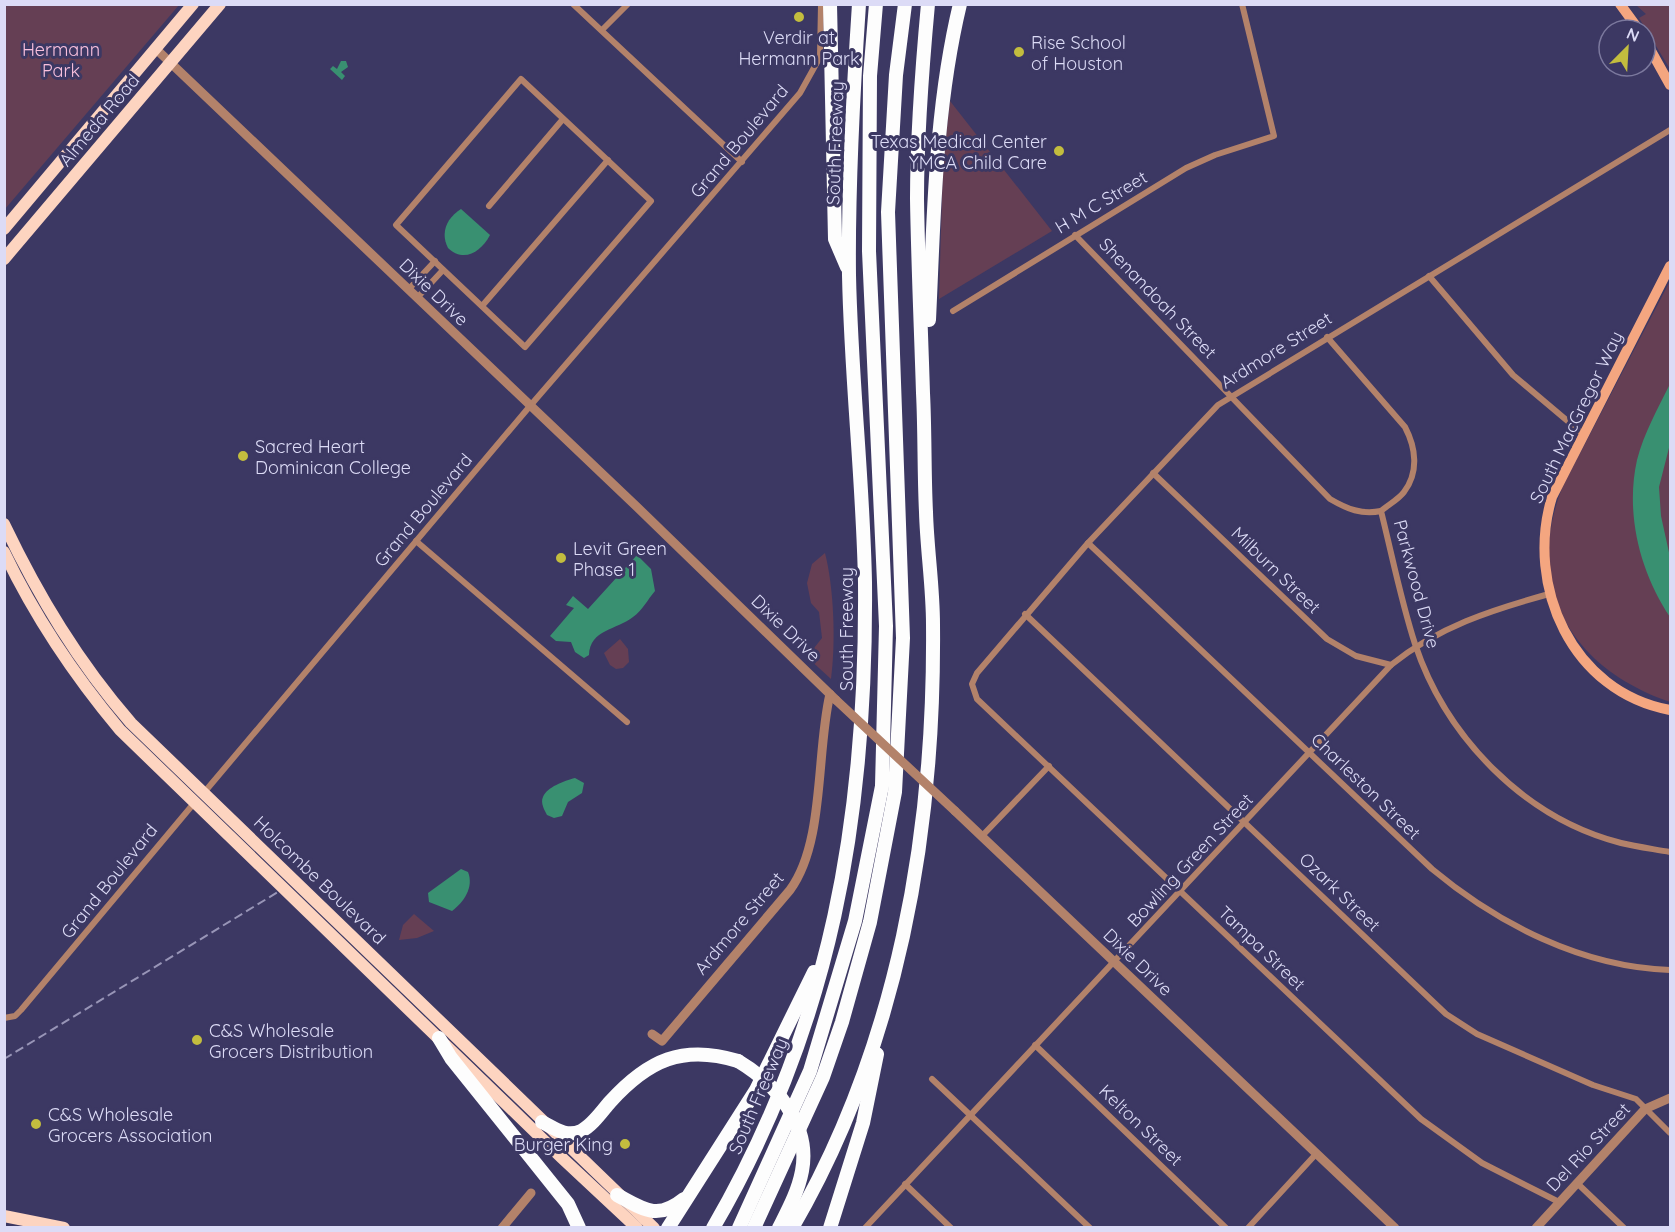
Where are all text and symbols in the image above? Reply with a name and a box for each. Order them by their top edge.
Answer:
marker: Verdir at Hermann Park [792,10,806,24]
north arrow [1597,18,1657,78]
text: N [1624,23,1643,46]
place label: Verdir at Hermann Park [738,26,860,70]
place label: Rise School of Houston [1031,31,1126,75]
park label: Hermann Park [22,38,100,82]
marker: Rise School of Houston [1012,45,1026,59]
street label: Almeda Road [54,69,144,171]
street label: Grand Boulevard [685,80,793,202]
street label: South Freeway [821,81,849,205]
place label: Texas Medical Center YMCA Child Care [871,130,1047,174]
marker: Texas Medical Center YMCA Child Care [1052,144,1066,158]
street label: H M C Street [1051,165,1151,239]
street label: Shenandoah Street [1094,233,1222,363]
street label: Dixie Drive [394,253,474,331]
street label: Ardmore Street [1216,307,1336,393]
street label: South MacGregor Way [1524,327,1628,507]
place label: Sacred Heart Dominican College [255,435,411,479]
marker: Sacred Heart Dominican College [236,449,250,463]
street label: Grand Boulevard [369,449,477,571]
street label: Parkwood Drive [1389,517,1445,651]
street label: Milburn Street [1226,522,1326,618]
place label: Levit Green Phase 1 [573,537,667,581]
marker: Levit Green Phase 1 [554,551,568,565]
street label: South Freeway [835,567,858,691]
street label: Dixie Drive [746,589,826,667]
street label: Charleston Street [1306,728,1426,844]
street label: Bowling Green Street [1122,788,1258,932]
street label: Holcombe Boulevard [249,811,391,949]
street label: Grand Boulevard [56,819,162,943]
street label: Ozark Street [1295,848,1385,936]
street label: Ardmore Street [689,867,789,979]
street label: Tampa Street [1214,901,1310,995]
street label: Dixie Drive [1098,923,1178,1001]
place label: C&S Wholesale Grocers Distribution [209,1019,373,1063]
marker: C&S Wholesale Grocers Distribution [190,1033,204,1047]
street label: South Freeway [723,1034,793,1158]
street label: Kelton Street [1094,1079,1188,1171]
street label: Del Rio Street [1541,1098,1635,1196]
place label: C&S Wholesale Grocers Association [48,1103,212,1147]
marker: C&S Wholesale Grocers Association [29,1117,43,1131]
place label: Burger King [514,1133,613,1156]
marker: Burger King [618,1137,632,1151]

